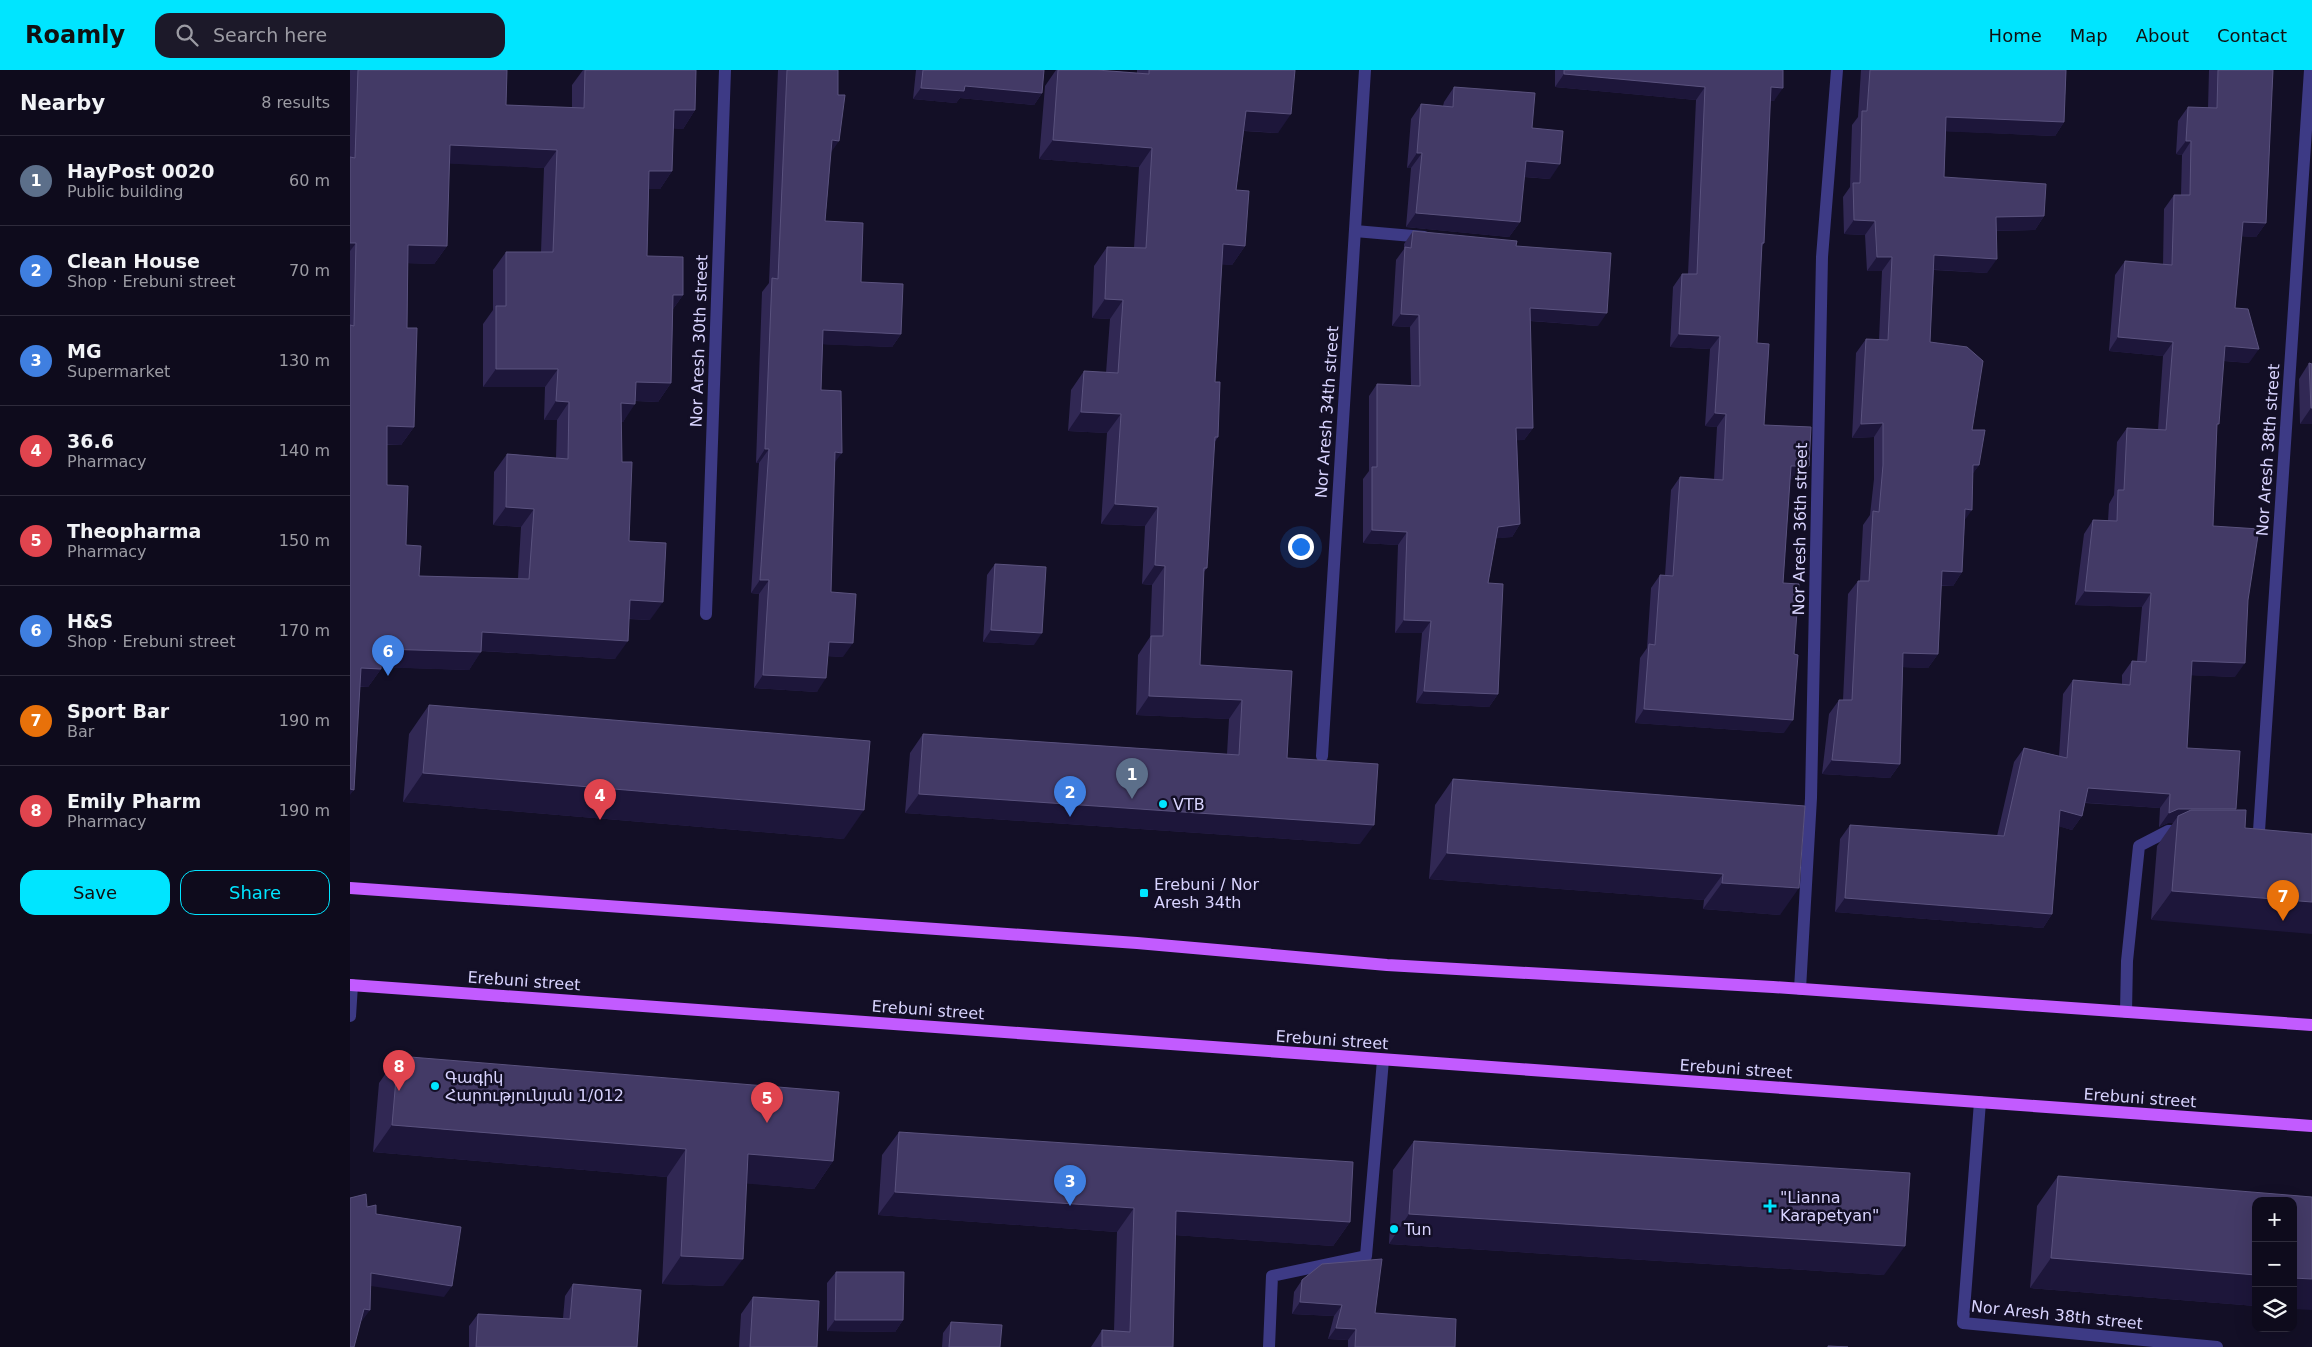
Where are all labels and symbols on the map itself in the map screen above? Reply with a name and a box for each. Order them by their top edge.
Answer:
street label: Nor Aresh 30th street [686,254,712,428]
street label: Nor Aresh 34th street [1312,325,1342,499]
street label: Nor Aresh 38th street [2253,363,2283,537]
street label: Nor Aresh 36th street [1789,443,1811,615]
your location [1288,534,1314,560]
pin: 6 [372,635,404,676]
pin: 1 [1116,758,1148,799]
pin: 2 [1054,776,1086,817]
pin: 4 [584,779,616,820]
place label: VTB [1173,795,1205,814]
marker: VTB [1157,798,1169,810]
place label: Erebuni / Nor Aresh 34th [1154,875,1259,912]
pin: 7 [2267,880,2299,921]
marker: Erebuni / Nor Aresh 34th [1138,887,1150,899]
street label: Erebuni street [467,968,581,994]
street label: Erebuni street [871,997,985,1023]
street label: Erebuni street [1275,1027,1389,1053]
pin: 8 [383,1050,415,1091]
street label: Erebuni street [1679,1056,1793,1082]
place label: Գագիկ Հարությունյան 1/012 [445,1068,624,1105]
marker: Գագիկ Հարությունյան 1/012 [429,1080,441,1092]
pin: 5 [751,1082,783,1123]
street label: Erebuni street [2083,1085,2197,1111]
pin: 3 [1054,1165,1086,1206]
place label: "Lianna Karapetyan" [1780,1188,1879,1225]
marker: "Lianna Karapetyan" [1764,1200,1776,1212]
place label: Tun [1403,1220,1432,1239]
marker: Tun [1388,1223,1400,1235]
street label: Nor Aresh 38th street [1970,1297,2144,1333]

